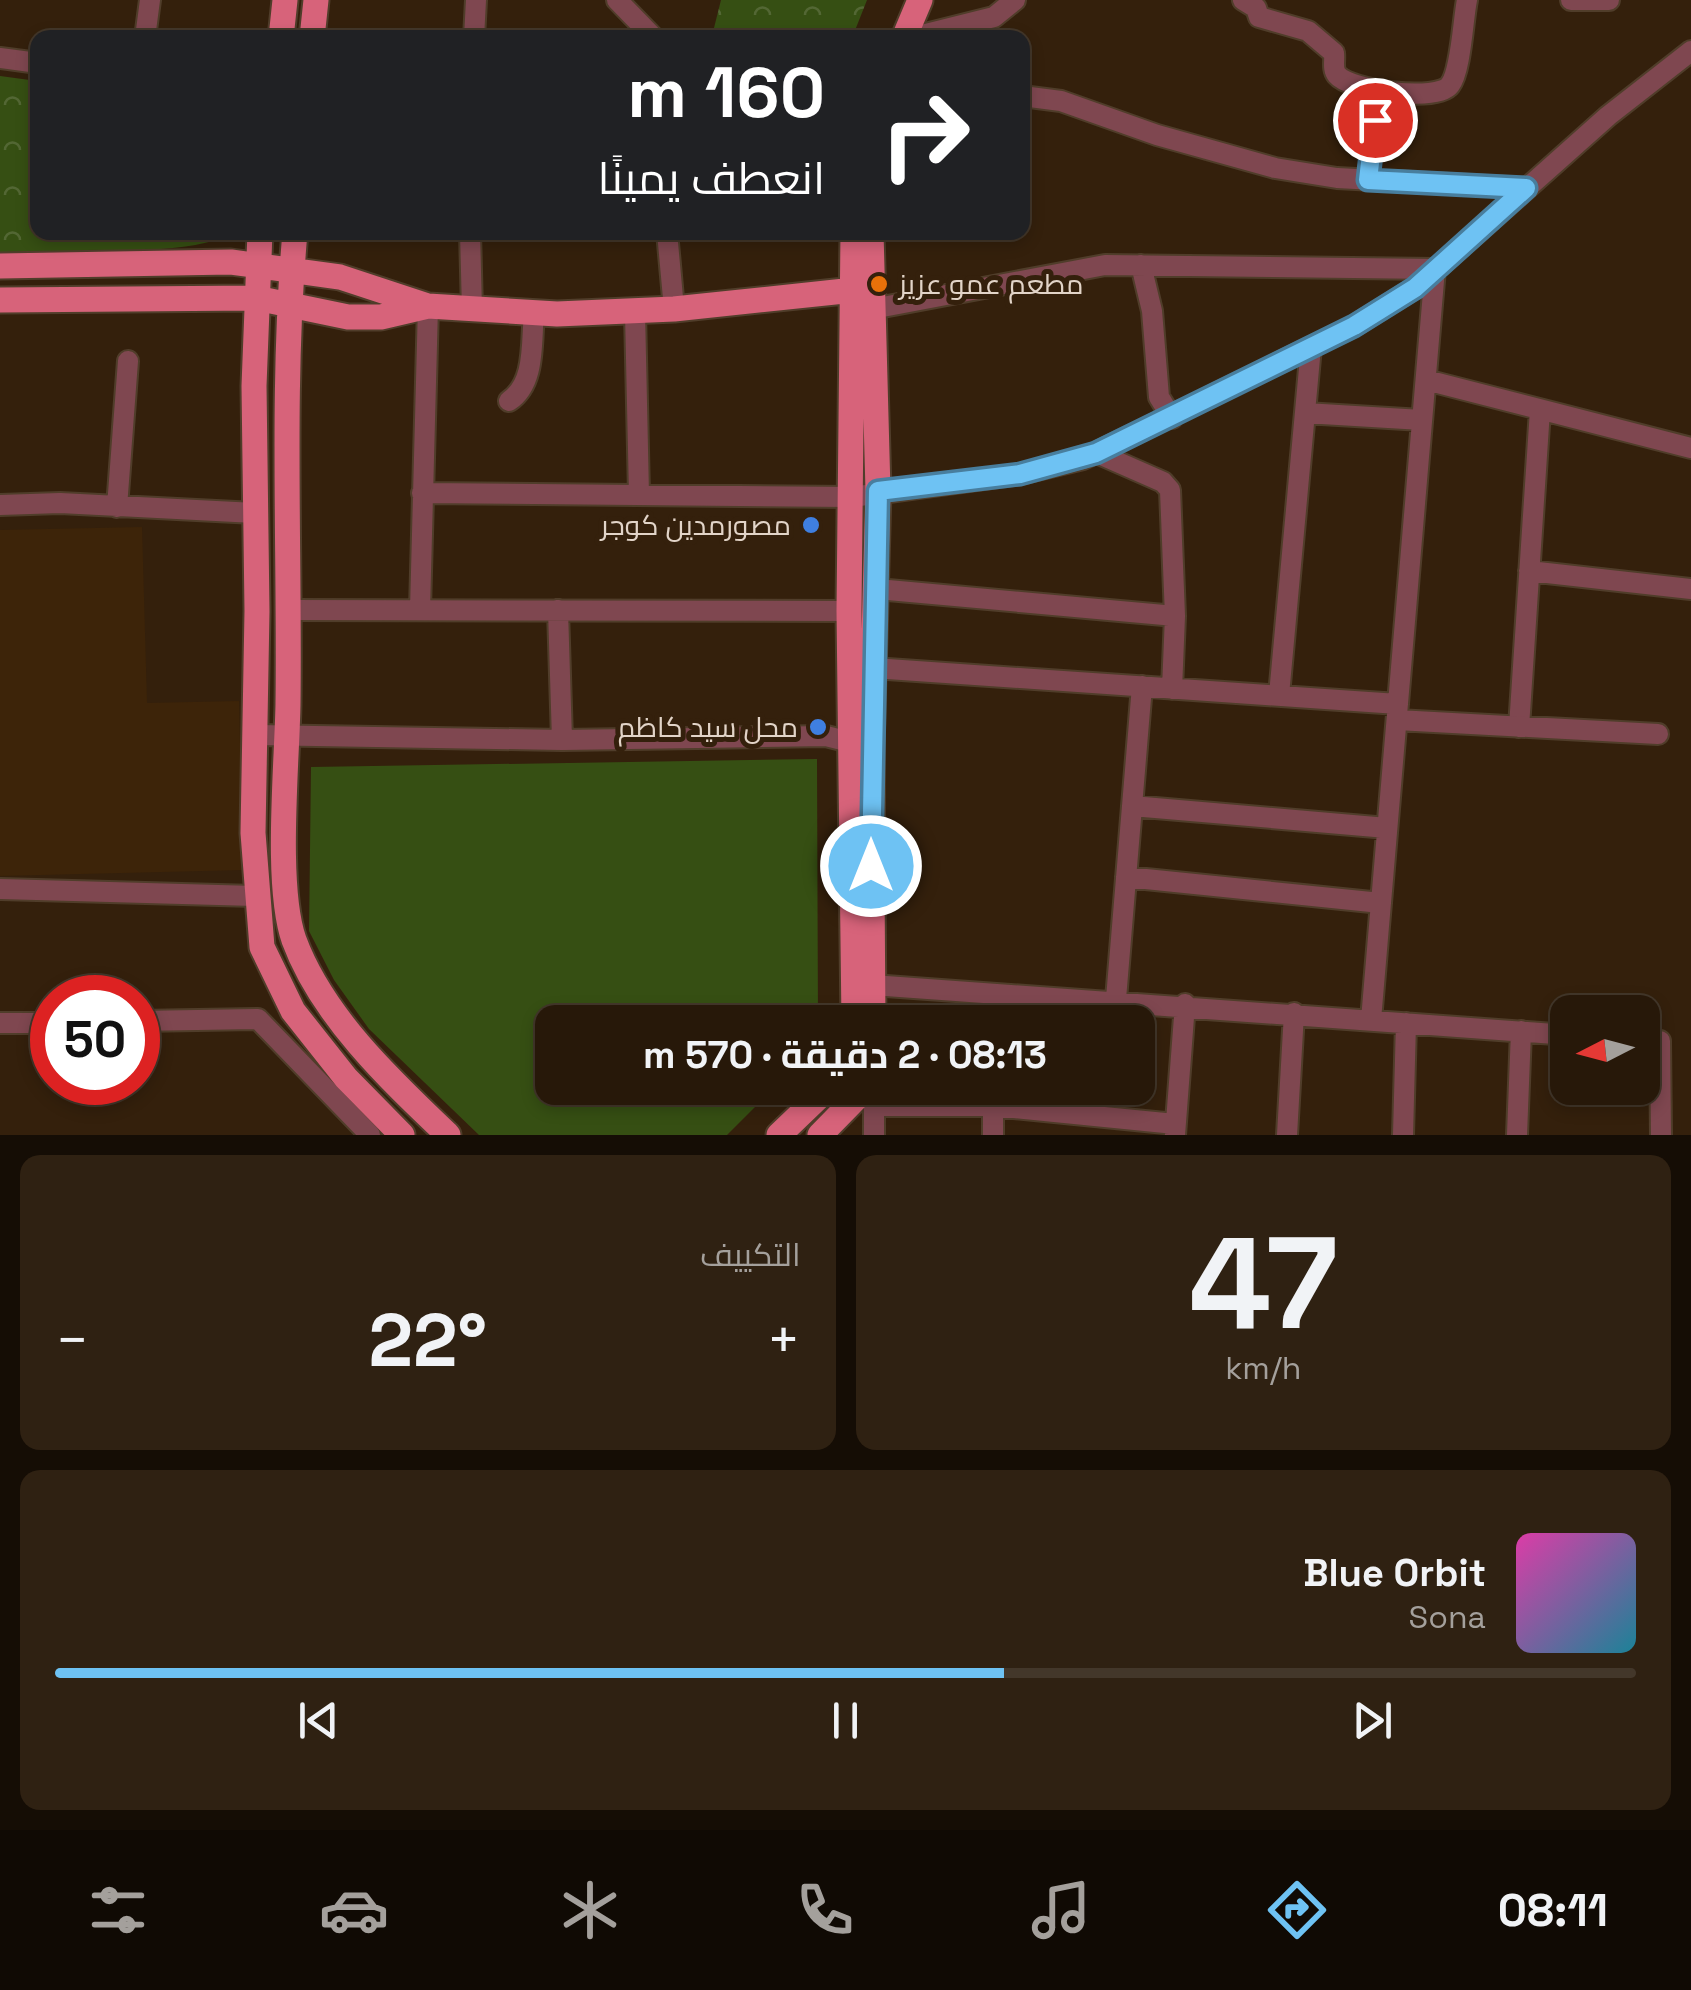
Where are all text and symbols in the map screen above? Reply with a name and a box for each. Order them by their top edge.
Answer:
text: 160 m [627,48,825,137]
icon: right [860,70,990,200]
pin [1333,78,1418,163]
icon: arrive [1348,93,1403,148]
text: انعطف يمينًا [597,150,825,207]
place label: مطعم عمو عزيز [897,266,1083,304]
marker: مطعم عمو عزيز [868,273,890,295]
place label: مصورمدین كوجر [599,507,791,543]
marker: مصورمدین كوجر [800,514,822,536]
place label: محل سيد كاظم [618,709,798,747]
marker: محل سيد كاظم [807,716,829,738]
position arrow [819,814,923,918]
speed limit sign: 50 [30,975,160,1105]
north arrow [1550,995,1660,1105]
map controls [1550,995,1660,1105]
text: 08:13 · 2 دقيقة · 570 m [643,1031,1047,1079]
text: 47 [1189,1200,1338,1366]
text: التكييف [700,1235,801,1275]
text: 22° [368,1292,487,1388]
text: − [55,1305,89,1375]
text: + [766,1305,801,1375]
text: km/h [1225,1348,1301,1388]
text: Blue Orbit [1303,1549,1486,1597]
text: Sona [1409,1597,1486,1637]
icon: previous [291,1693,346,1748]
icon: pause [818,1693,873,1748]
icon: next [1345,1693,1400,1748]
icon: filters [83,1875,153,1945]
icon: car [319,1875,389,1945]
icon: climate [555,1875,625,1945]
icon: phone [790,1875,860,1945]
icon: music [1026,1875,1096,1945]
icon: directions [1262,1875,1332,1945]
text: 08:11 [1498,1882,1608,1939]

